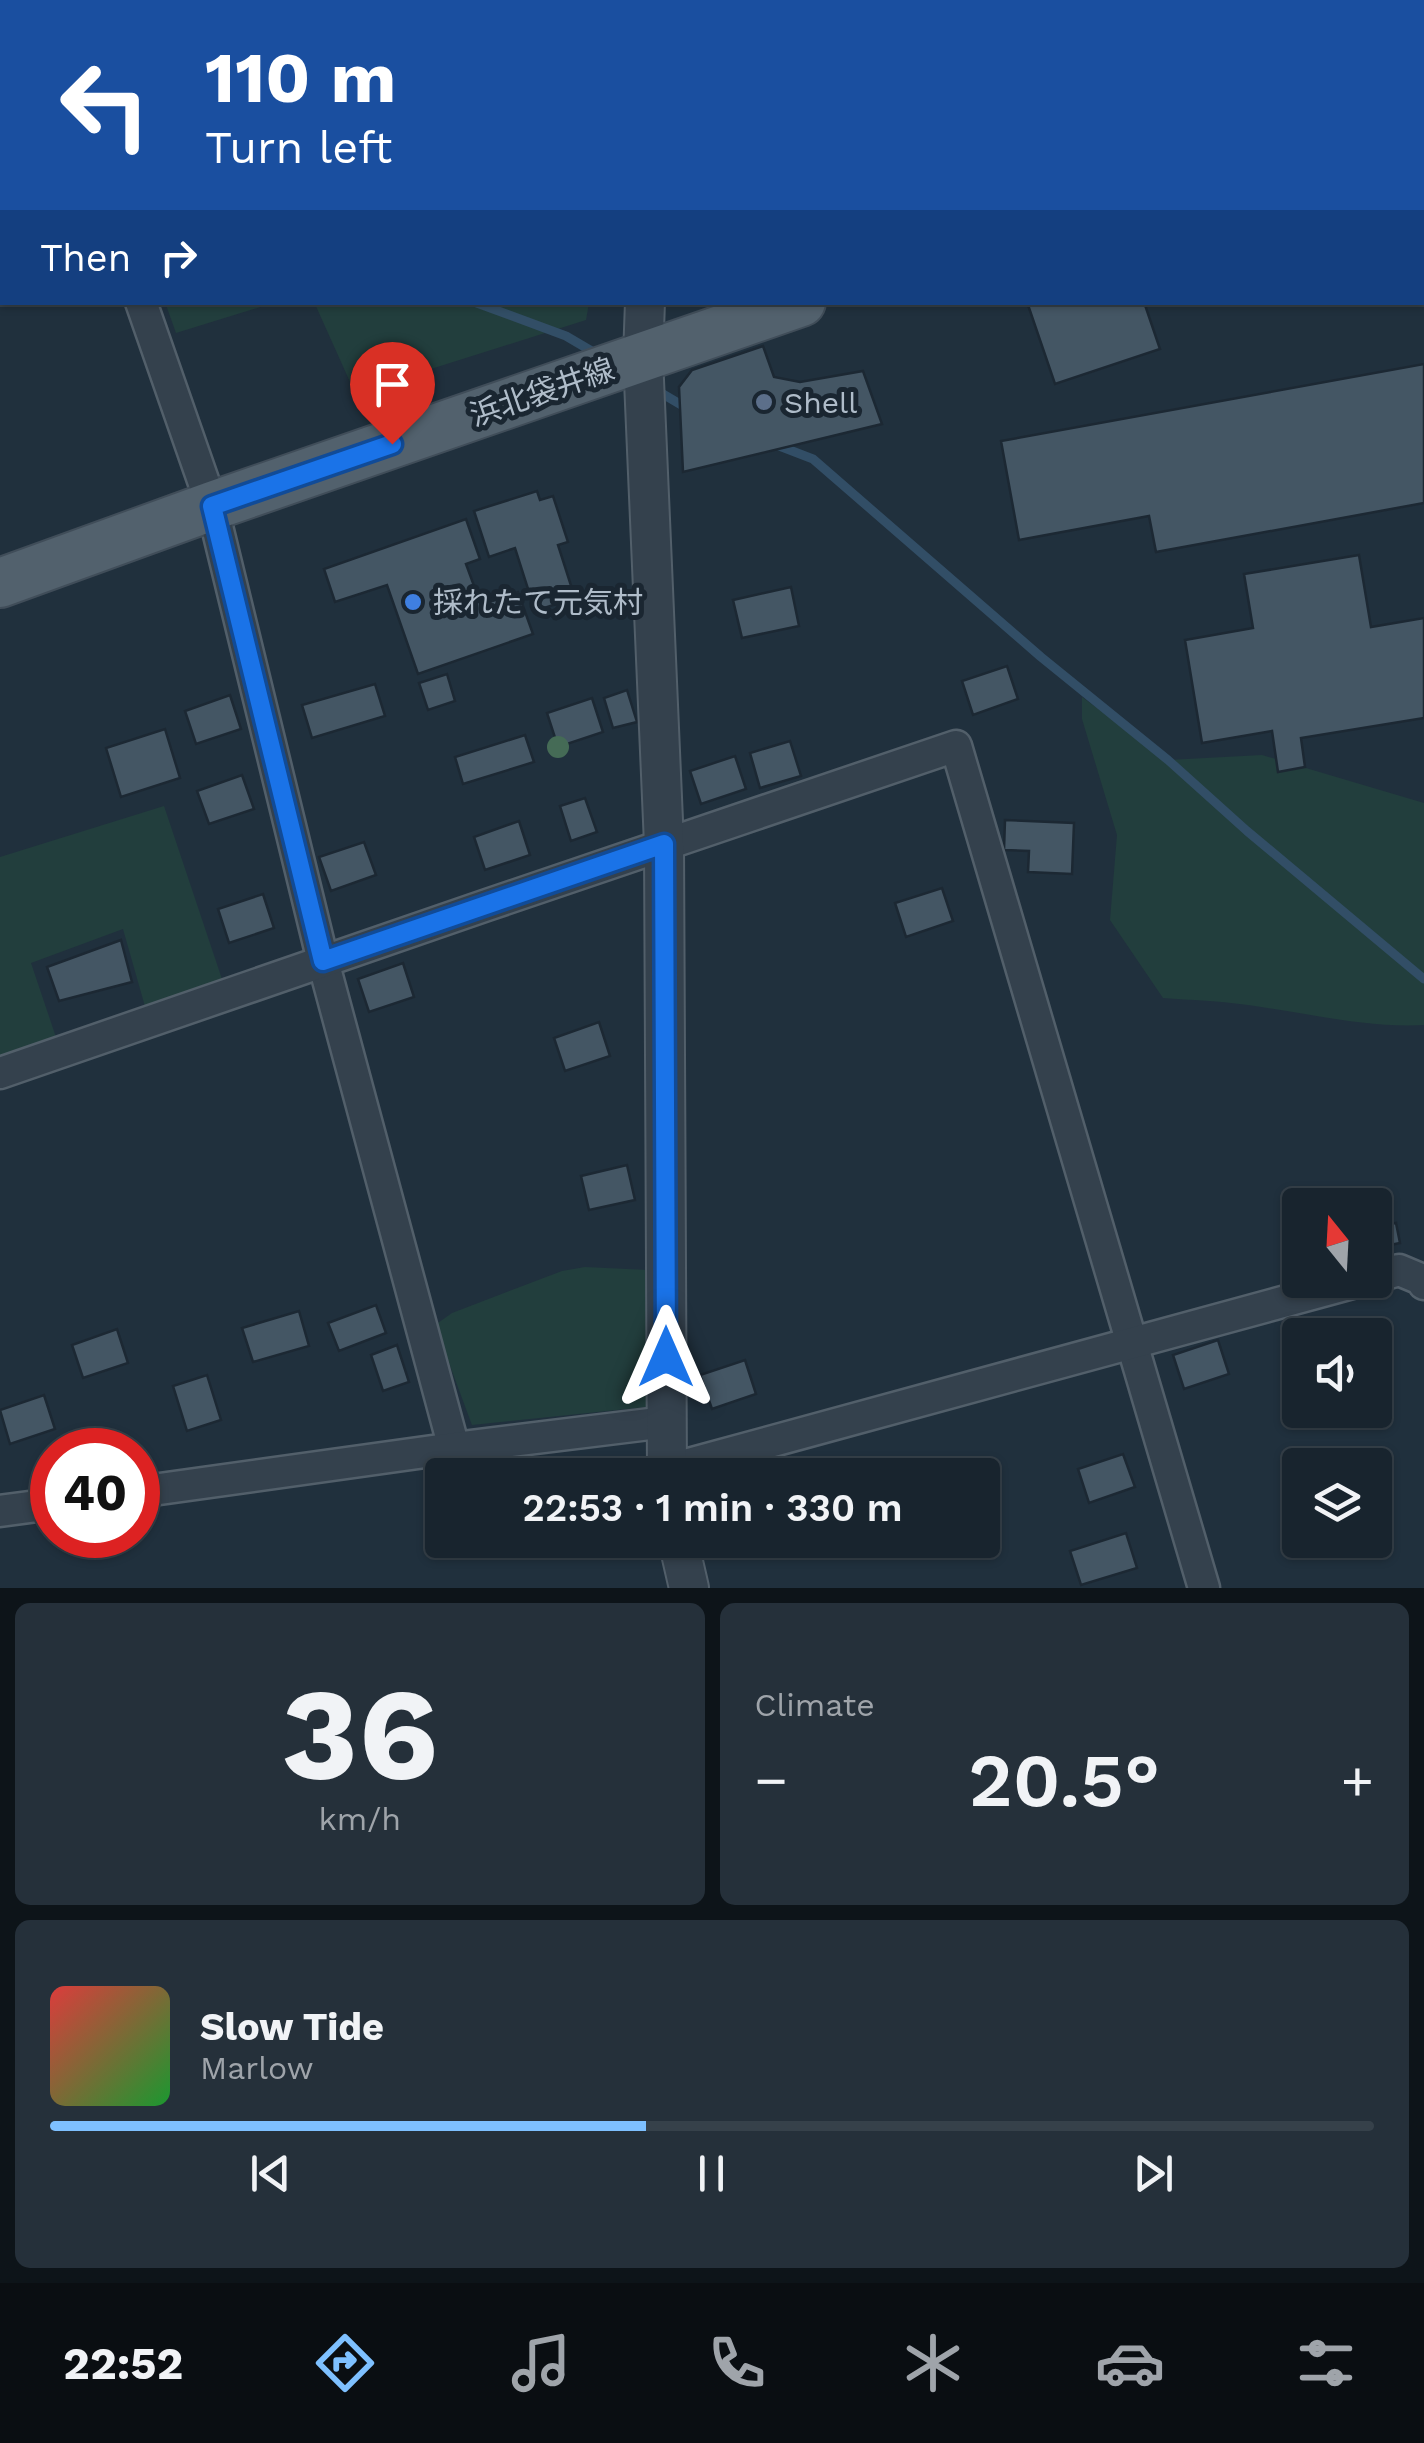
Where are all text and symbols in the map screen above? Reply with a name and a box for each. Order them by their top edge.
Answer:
text: 110 m [205,37,396,119]
icon: left [40,40,170,170]
text: Turn left [205,121,392,174]
icon: right [151,230,206,285]
text: Then [40,236,131,280]
pin [350,342,435,445]
street label: 浜北袋井線 [465,351,619,433]
icon: arrive [365,357,420,412]
place label: Shell [784,385,857,420]
marker: Shell [753,391,775,413]
place label: 採れたて元気村 [433,585,643,620]
marker: 採れたて元気村 [402,591,424,613]
north arrow [1282,1188,1392,1298]
map controls [1282,1188,1392,1558]
position arrow [614,1305,718,1409]
button: sound [1282,1318,1392,1428]
speed limit sign: 40 [30,1428,160,1558]
button: layers [1282,1448,1392,1558]
text: 22:53 · 1 min · 330 m [522,1486,903,1530]
text: 36 [281,1658,438,1811]
text: Climate [755,1686,875,1724]
text: 20.5° [968,1736,1160,1824]
text: − [755,1748,788,1812]
text: + [1341,1748,1374,1812]
text: km/h [319,1800,401,1838]
text: Slow Tide [200,2005,384,2049]
text: Marlow [200,2049,314,2087]
icon: previous [243,2146,298,2201]
icon: pause [684,2146,739,2201]
icon: next [1126,2146,1181,2201]
icon: directions [310,2328,380,2398]
icon: music [506,2328,576,2398]
icon: phone [702,2328,772,2398]
icon: climate [898,2328,968,2398]
icon: car [1095,2328,1165,2398]
icon: filters [1291,2328,1361,2398]
text: 22:52 [63,2337,183,2390]

